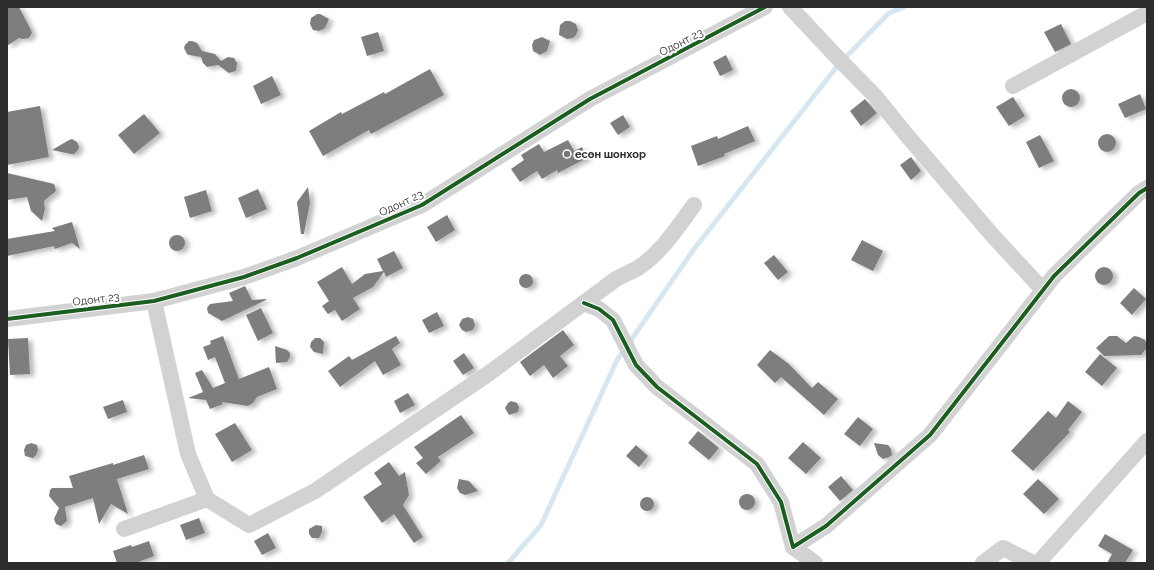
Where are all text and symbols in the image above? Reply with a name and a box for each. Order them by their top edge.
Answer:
street label: Одонт 23 [657,26,705,59]
place label: есөн шонхор [575,148,646,161]
marker: есөн шонхор [562,149,572,159]
street label: Одонт 23 [377,188,425,219]
street label: Одонт 23 [72,290,120,309]

